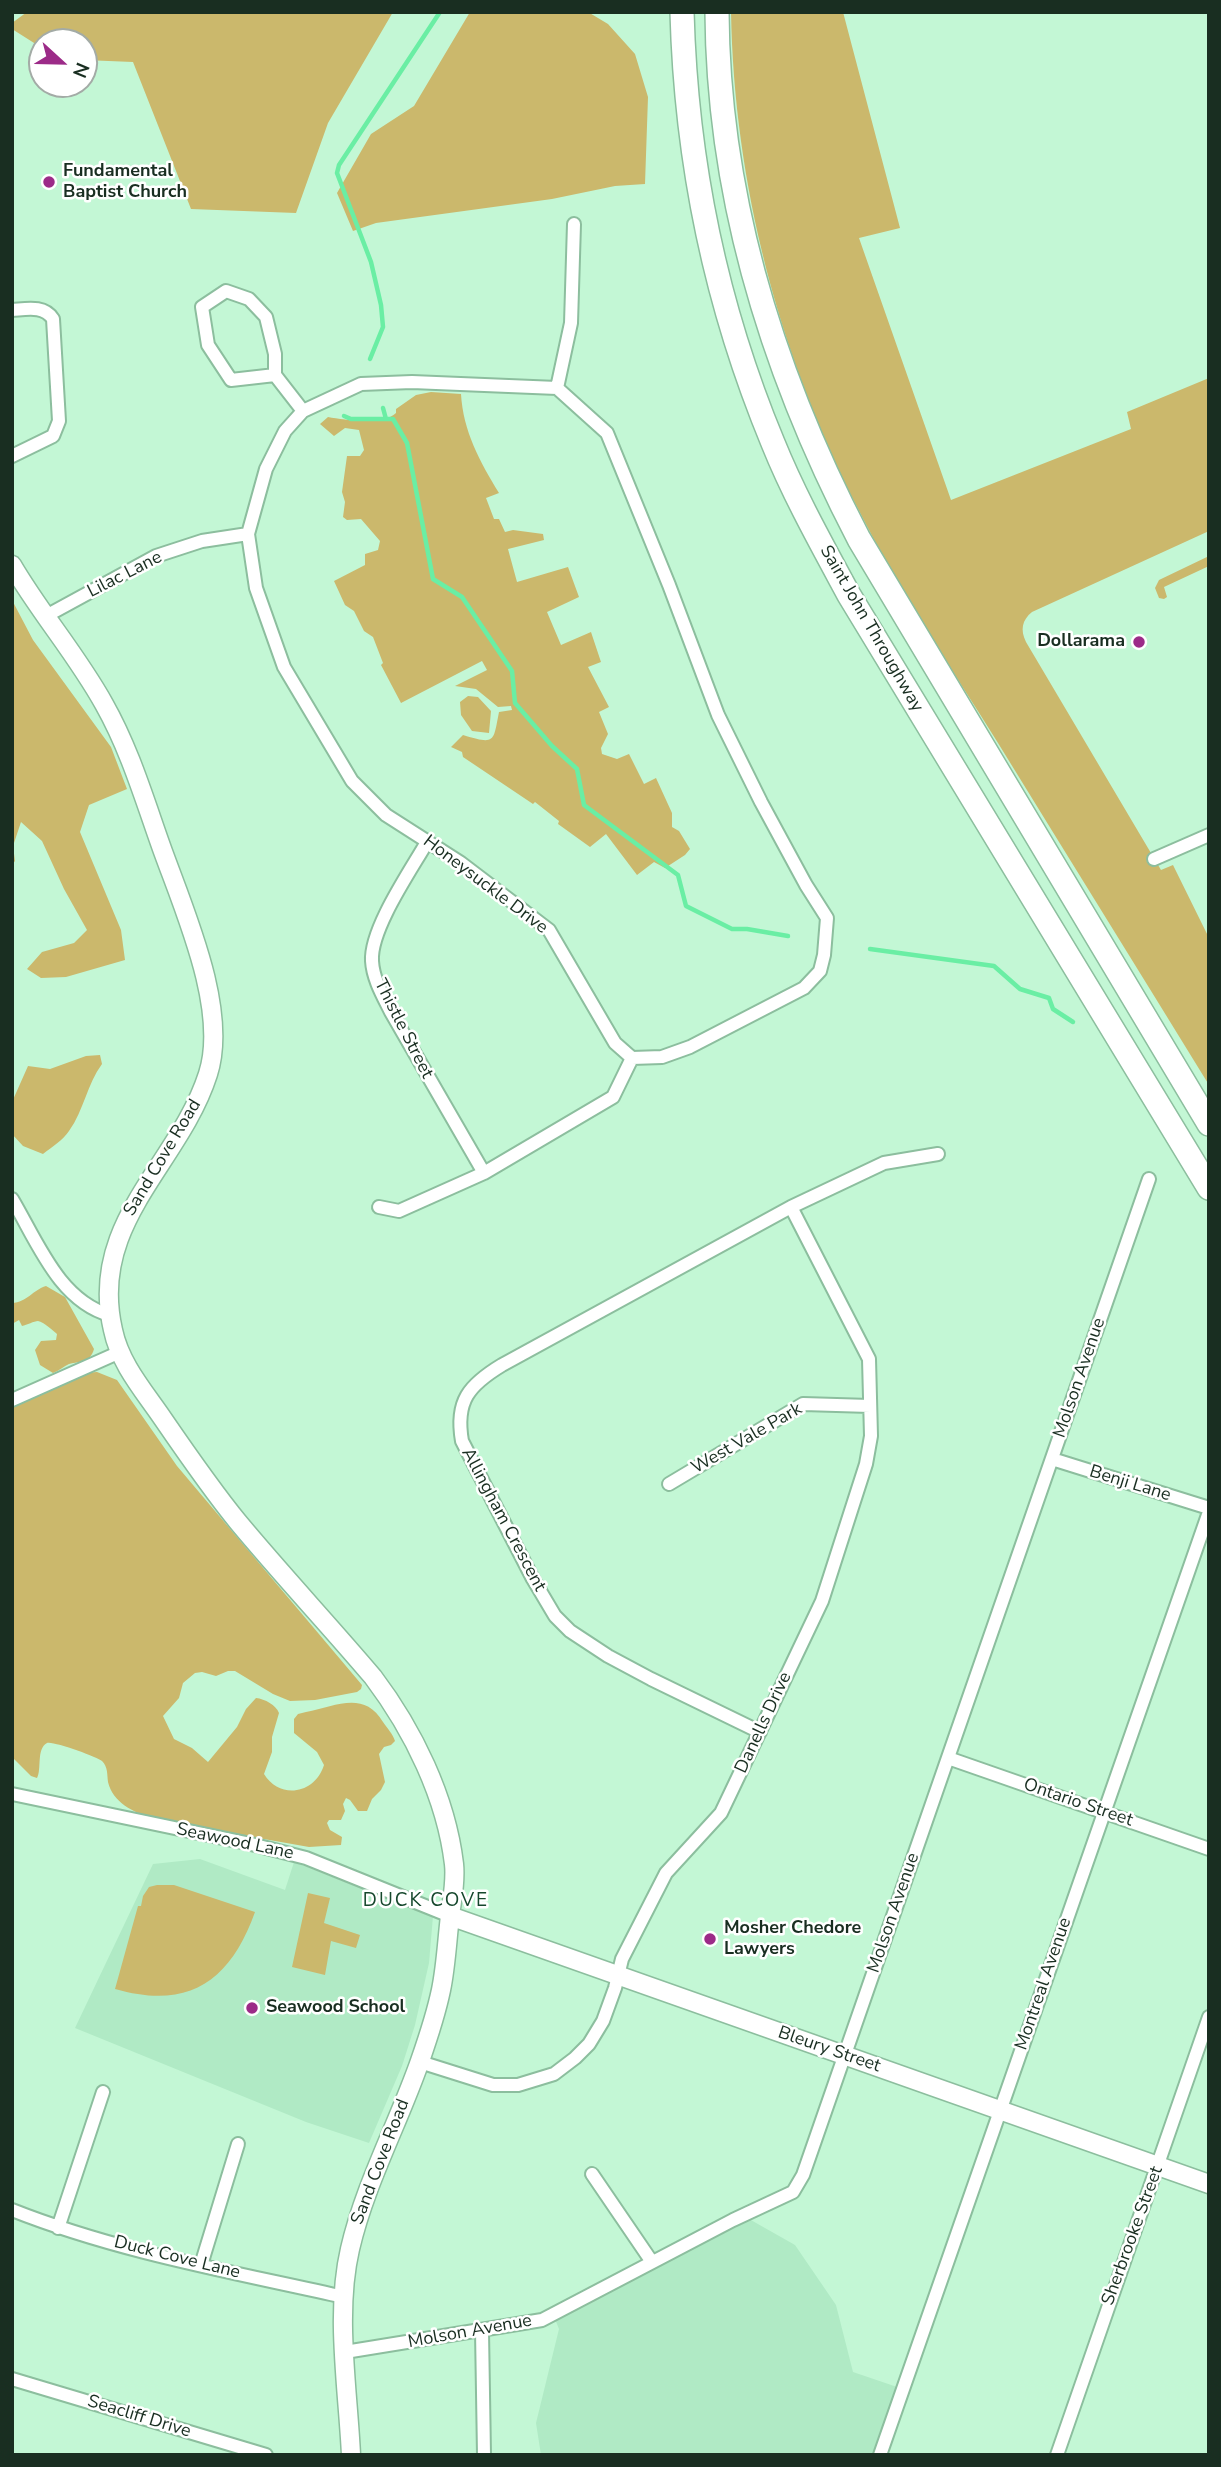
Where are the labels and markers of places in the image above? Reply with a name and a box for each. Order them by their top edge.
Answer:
place label: Fundamental Baptist Church [63,161,187,204]
marker: Fundamental Baptist Church [41,174,57,190]
place label: Dollarama [1037,631,1125,653]
marker: Dollarama [1131,634,1147,650]
place label: Mosher Chedore Lawyers [724,1918,861,1960]
marker: Mosher Chedore Lawyers [702,1931,718,1947]
place label: Seawood School [266,1997,405,2019]
marker: Seawood School [244,2000,260,2016]

